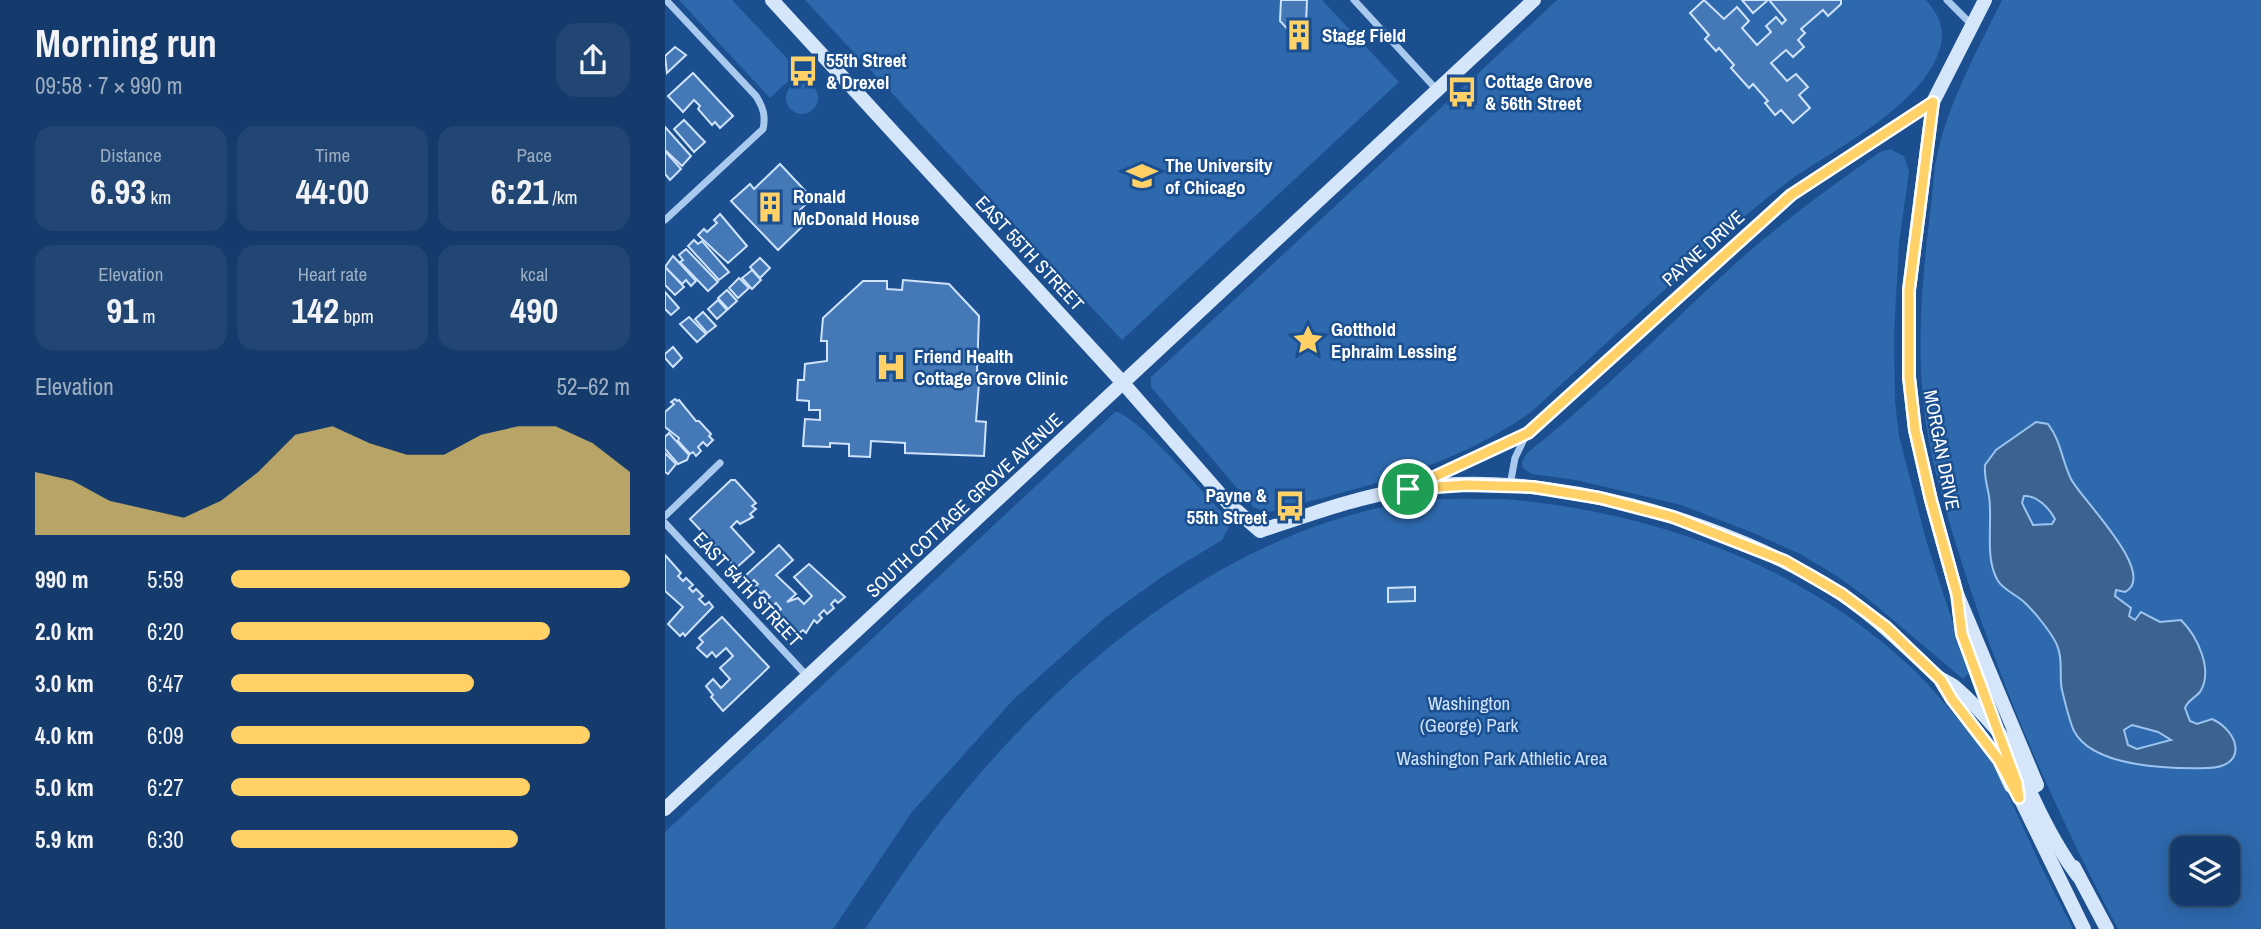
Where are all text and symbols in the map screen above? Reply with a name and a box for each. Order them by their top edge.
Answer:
text: Morning run [35,18,217,69]
building icon: Stagg Field [1282,18,1316,52]
place label: Stagg Field [1322,22,1406,48]
button: share [556,23,630,97]
place label: 55th Street & Drexel [826,47,907,95]
bus stop icon: 55th Street & Drexel [786,54,820,88]
place label: Cottage Grove & 56th Street [1485,68,1593,116]
text: 09:58 · 7 × 990 m [35,70,182,101]
bus stop icon: Cottage Grove & 56th Street [1445,75,1479,109]
text: Distance [100,142,162,168]
text: Time [315,142,350,168]
text: Pace [516,142,552,168]
place label: The University of Chicago [1165,152,1273,200]
school or university icon: The University of Chicago [1125,159,1159,193]
text: 6.93 [90,168,146,215]
text: 44:00 [296,168,369,215]
text: 6:21 [491,168,548,215]
place label: Ronald McDonald House [793,183,920,231]
text: km [146,184,171,210]
text: /km [548,184,578,210]
building icon: Ronald McDonald House [753,190,787,224]
street label: EAST 55TH STREET [970,190,1091,317]
street label: PAYNE DRIVE [1656,204,1750,292]
text: Elevation [98,261,163,287]
text: Heart rate [298,261,367,287]
text: kcal [520,261,548,287]
text: 91 [106,287,138,334]
text: 142 [291,287,339,334]
text: 490 [510,287,558,334]
text: m [138,303,155,329]
text: bpm [339,303,374,329]
place label: Gotthold Ephraim Lessing [1331,316,1457,364]
place icon: Gotthold Ephraim Lessing [1291,323,1325,357]
place label: Friend Health Cottage Grove Clinic [914,343,1068,391]
hospital icon: Friend Health Cottage Grove Clinic [874,350,908,384]
text: Elevation [35,371,114,402]
text: 52–62 m [557,371,630,402]
street label: MORGAN DRIVE [1918,388,1966,512]
street label: SOUTH COTTAGE GROVE AVENUE [860,407,1068,603]
pin [1378,459,1438,519]
icon: arrive [1389,470,1427,508]
place label: Payne & 55th Street [1186,482,1267,530]
bus stop icon: Payne & 55th Street [1273,489,1307,523]
street label: EAST 54TH STREET [688,526,809,653]
text: 990 m [35,564,88,595]
text: 5:59 [147,564,184,595]
text: 2.0 km [35,616,94,647]
text: 6:20 [147,616,184,647]
text: 3.0 km [35,668,94,699]
text: 6:47 [147,668,184,699]
park label: Washington (George) Park [1420,690,1519,738]
text: 4.0 km [35,720,94,751]
text: 6:09 [147,720,184,751]
park label: Washington Park Athletic Area [1397,745,1608,771]
text: 5.0 km [35,772,94,803]
text: 6:27 [147,772,184,803]
text: 5.9 km [35,824,94,855]
text: 6:30 [147,824,184,855]
map controls [2170,836,2240,906]
button: layers [2170,836,2240,906]

